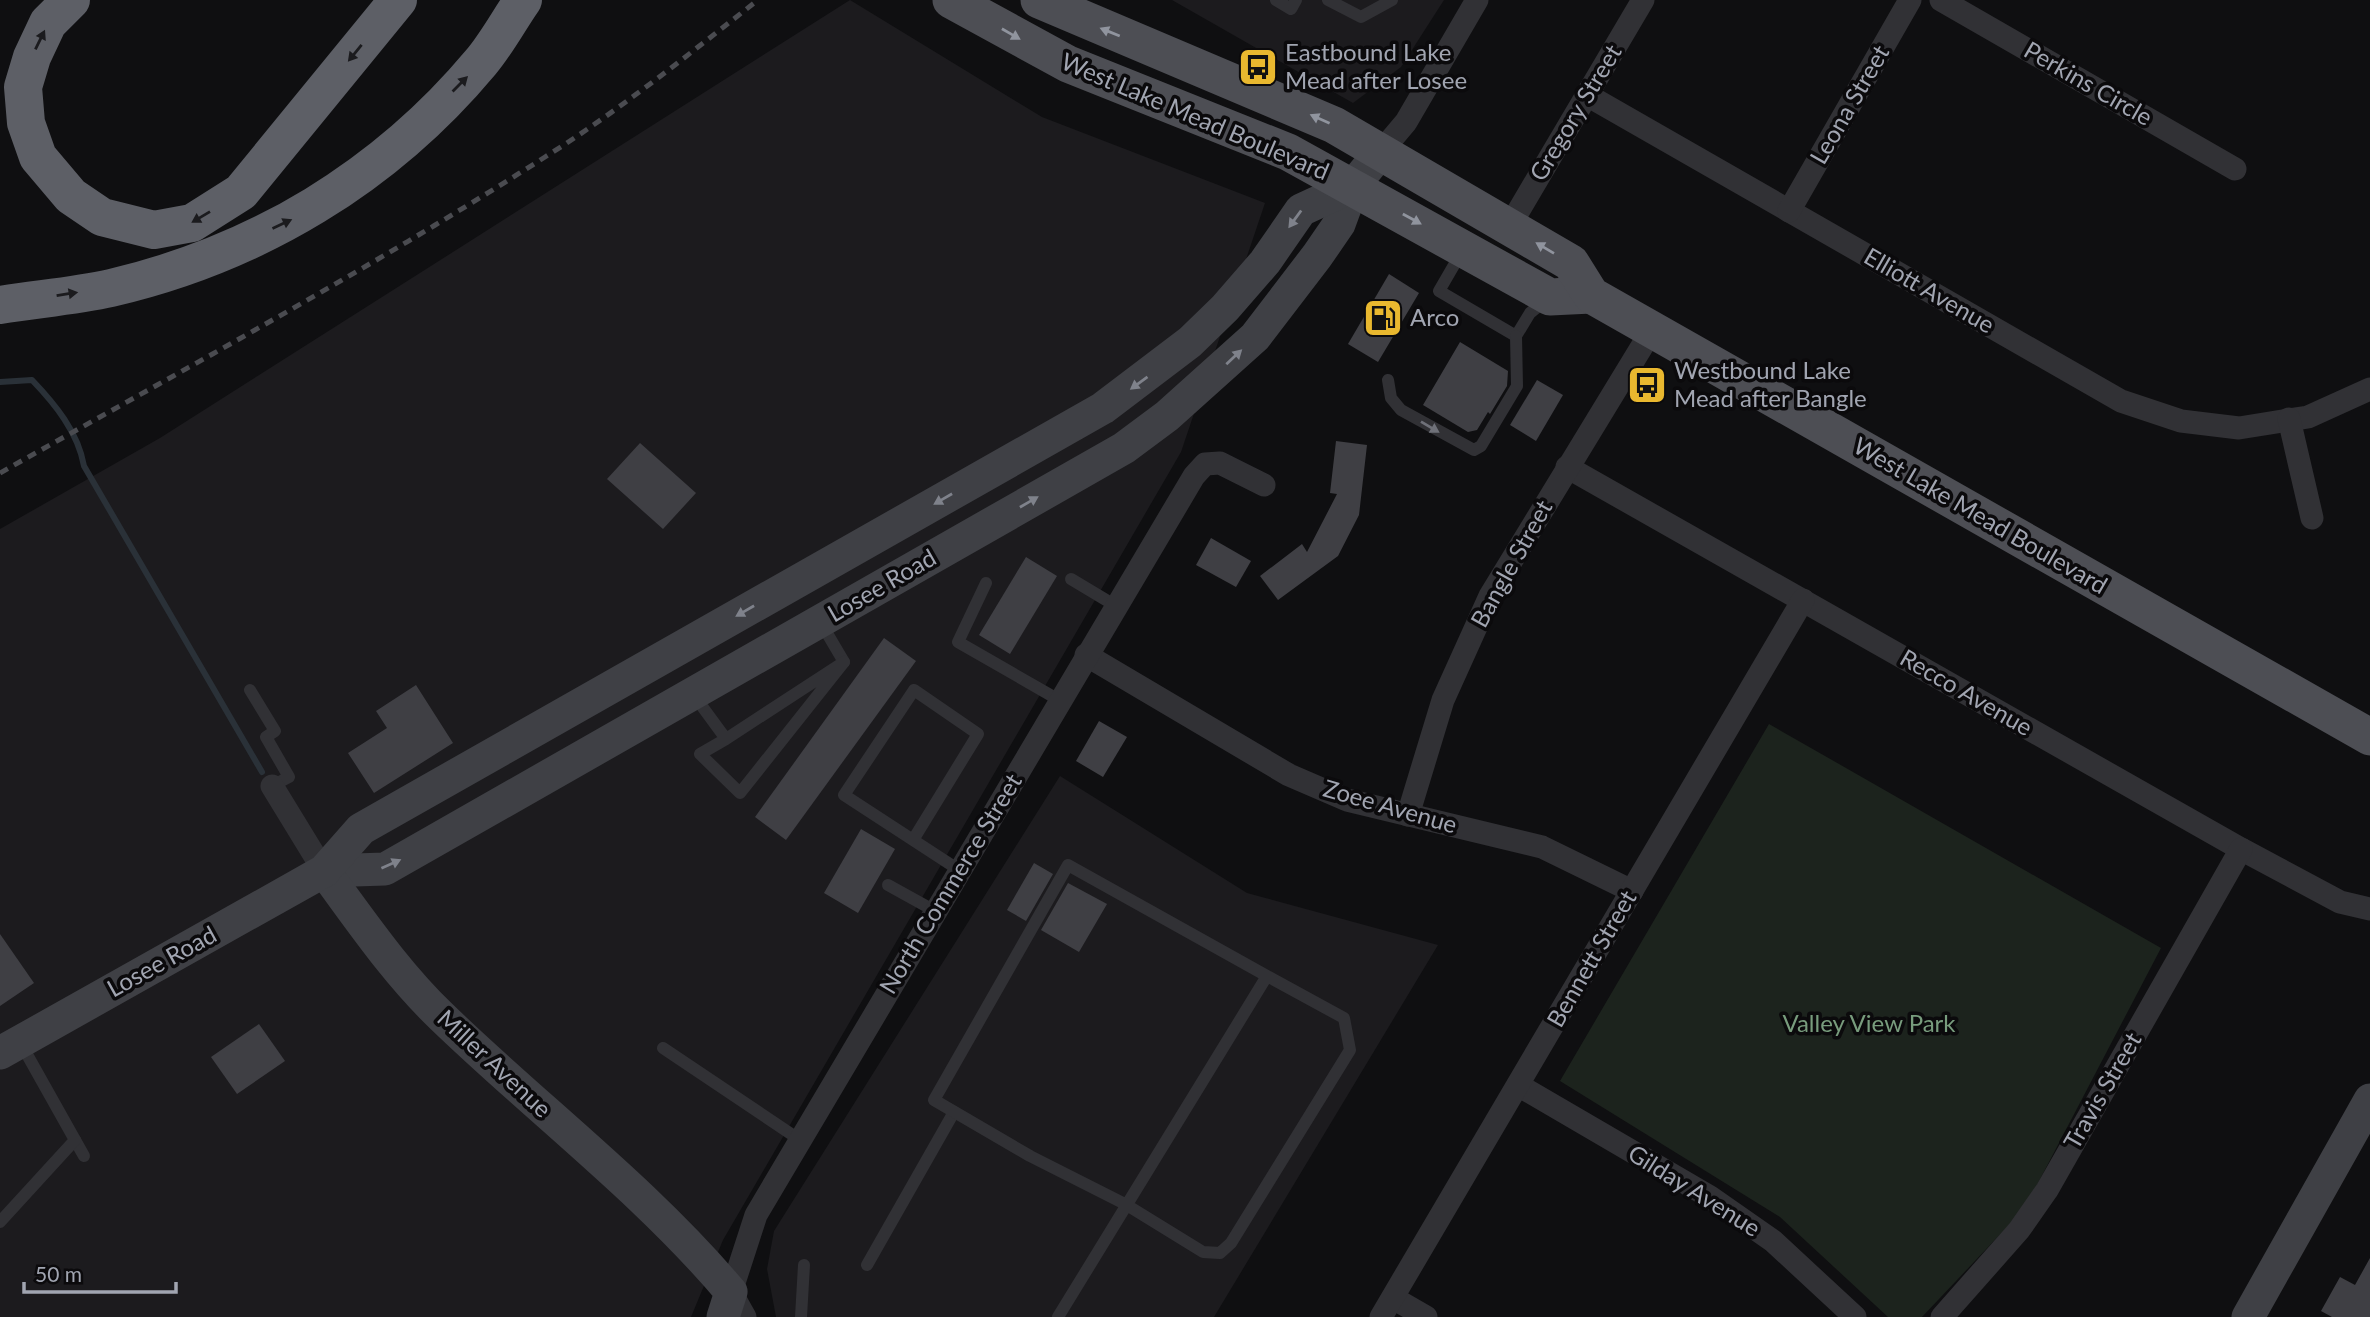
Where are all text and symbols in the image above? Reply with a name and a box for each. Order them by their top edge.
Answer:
one-way arrow [1100,26,1121,37]
one-way arrow [1001,28,1020,40]
one-way arrow [34,30,46,50]
street label: Perkins Circle [2020,34,2158,131]
place label: Eastbound Lake Mead after Losee [1285,37,1467,94]
street label: Gregory Street [1523,38,1627,186]
street label: Leona Street [1803,39,1895,169]
one-way arrow [348,44,363,62]
street label: West Lake Mead Boulevard [1057,46,1334,185]
bus stop icon: Eastbound Lake Mead after Losee [1237,46,1279,88]
one-way arrow [451,76,467,93]
one-way arrow [1310,113,1331,124]
one-way arrow [1288,210,1302,228]
one-way arrow [191,211,210,224]
one-way arrow [1403,213,1422,225]
one-way arrow [272,218,292,229]
street label: Elliott Avenue [1860,241,2000,339]
one-way arrow [1535,242,1554,254]
one-way arrow [57,289,79,300]
fuel station icon: Arco [1362,297,1404,339]
place label: Arco [1410,302,1459,331]
one-way arrow [1225,350,1242,366]
place label: Westbound Lake Mead after Bangle [1674,355,1867,412]
bus stop icon: Westbound Lake Mead after Bangle [1626,364,1668,406]
one-way arrow [1130,376,1148,390]
one-way arrow [1421,421,1440,434]
street label: West Lake Mead Boulevard [1849,430,2113,599]
one-way arrow [934,493,953,505]
street label: Bangle Street [1464,494,1558,632]
one-way arrow [1019,496,1038,508]
street label: Losee Road [822,542,941,627]
one-way arrow [736,605,755,617]
street label: Recco Avenue [1895,642,2038,741]
street label: North Commerce Street [873,768,1027,998]
street label: Zoee Avenue [1320,773,1461,838]
one-way arrow [381,858,401,870]
street label: Bennett Street [1540,884,1642,1032]
street label: Losee Road [102,919,221,1003]
street label: Miller Avenue [432,1003,558,1123]
park label: Valley View Park [1782,1008,1956,1037]
street label: Travis Street [2057,1027,2147,1154]
street label: Gilday Avenue [1623,1138,1766,1242]
scale bar [24,1250,177,1294]
text: 50 m [35,1261,82,1286]

